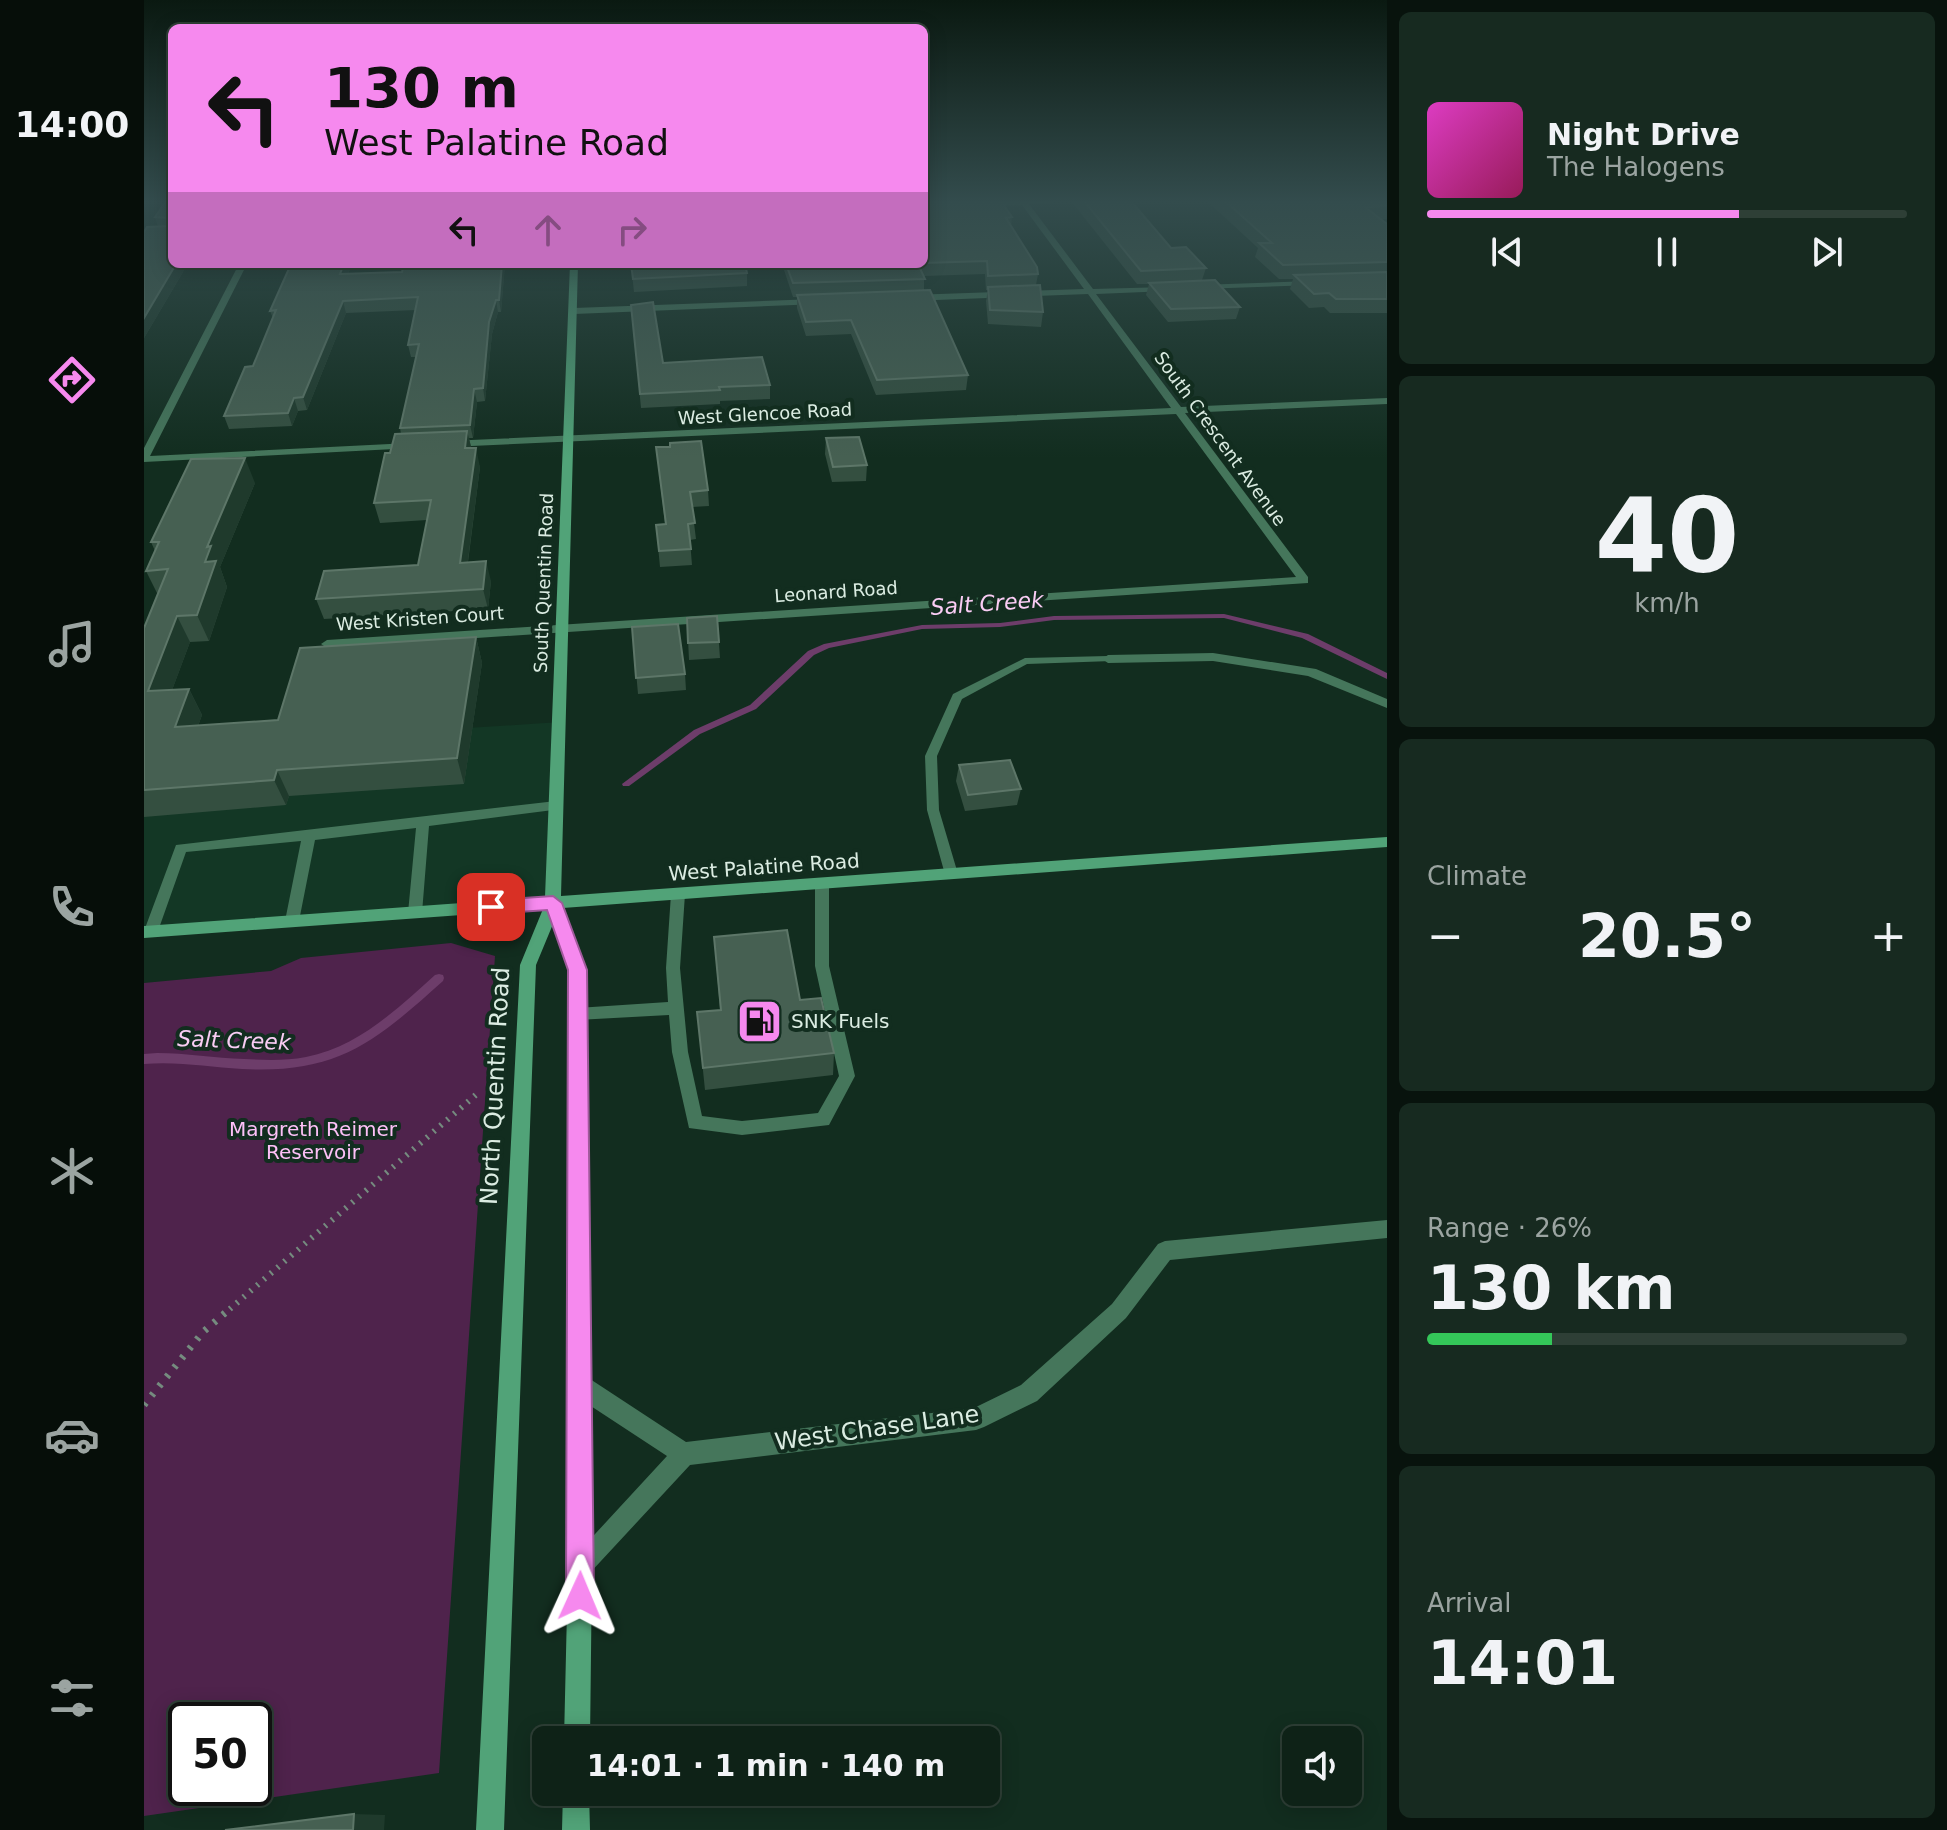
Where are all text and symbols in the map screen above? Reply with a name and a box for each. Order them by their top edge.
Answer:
text: 130 m [324,55,519,120]
icon: left [192,56,296,160]
text: 14:00 [15,104,129,145]
text: Night Drive [1547,117,1740,152]
text: West Palatine Road [324,122,669,163]
text: The Halogens [1547,152,1725,182]
icon: left [442,208,486,252]
icon: ahead [526,208,570,252]
icon: right [610,208,654,252]
icon: previous [1485,230,1529,274]
icon: pause [1645,230,1689,274]
icon: next [1805,230,1849,274]
street label: South Crescent Avenue [1150,348,1291,530]
icon: directions [44,352,100,408]
street label: West Glencoe Road [677,398,853,429]
text: 40 [1595,475,1739,597]
street label: South Quentin Road [530,492,557,674]
street label: Leonard Road [774,577,898,606]
water label: Salt Creek [930,587,1046,620]
text: km/h [1634,588,1700,618]
street label: West Kristen Court [335,602,505,635]
icon: music [44,616,100,672]
street label: West Palatine Road [668,848,860,886]
text: Climate [1427,861,1527,891]
pin [457,873,525,941]
icon: phone [44,879,100,935]
icon: arrive [469,885,513,929]
text: 20.5° [1578,901,1756,971]
text: − [1427,910,1464,961]
text: + [1870,910,1907,961]
street label: North Quentin Road [475,966,515,1206]
fuel station icon: SNK Fuels [736,997,784,1045]
place label: SNK Fuels [791,1009,890,1033]
water label: Salt Creek [177,1026,292,1055]
park label: Margreth Reimer Reservoir [229,1117,398,1164]
icon: climate [44,1143,100,1199]
text: Range · 26% [1427,1213,1592,1243]
text: 130 km [1427,1253,1676,1323]
street label: West Chase Lane [773,1400,981,1456]
icon: car [44,1407,100,1463]
position arrow [538,1554,622,1638]
text: Arrival [1427,1588,1511,1618]
text: 14:01 [1427,1628,1618,1698]
icon: filters [44,1670,100,1726]
speed limit sign: 50 [168,1702,272,1806]
map controls [1282,1726,1362,1806]
button: sound [1282,1726,1362,1806]
text: 14:01 · 1 min · 140 m [587,1748,945,1783]

